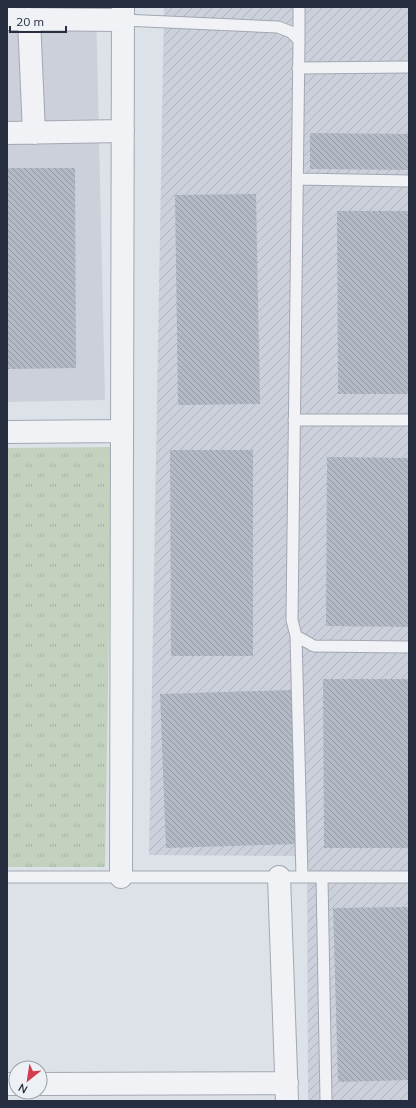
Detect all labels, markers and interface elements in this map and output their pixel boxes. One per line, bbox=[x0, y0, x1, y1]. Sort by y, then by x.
scale bar bbox=[10, 8, 66, 34]
text: 20 m bbox=[16, 14, 44, 29]
north arrow bbox=[8, 1060, 48, 1100]
text: N bbox=[16, 1081, 30, 1097]

